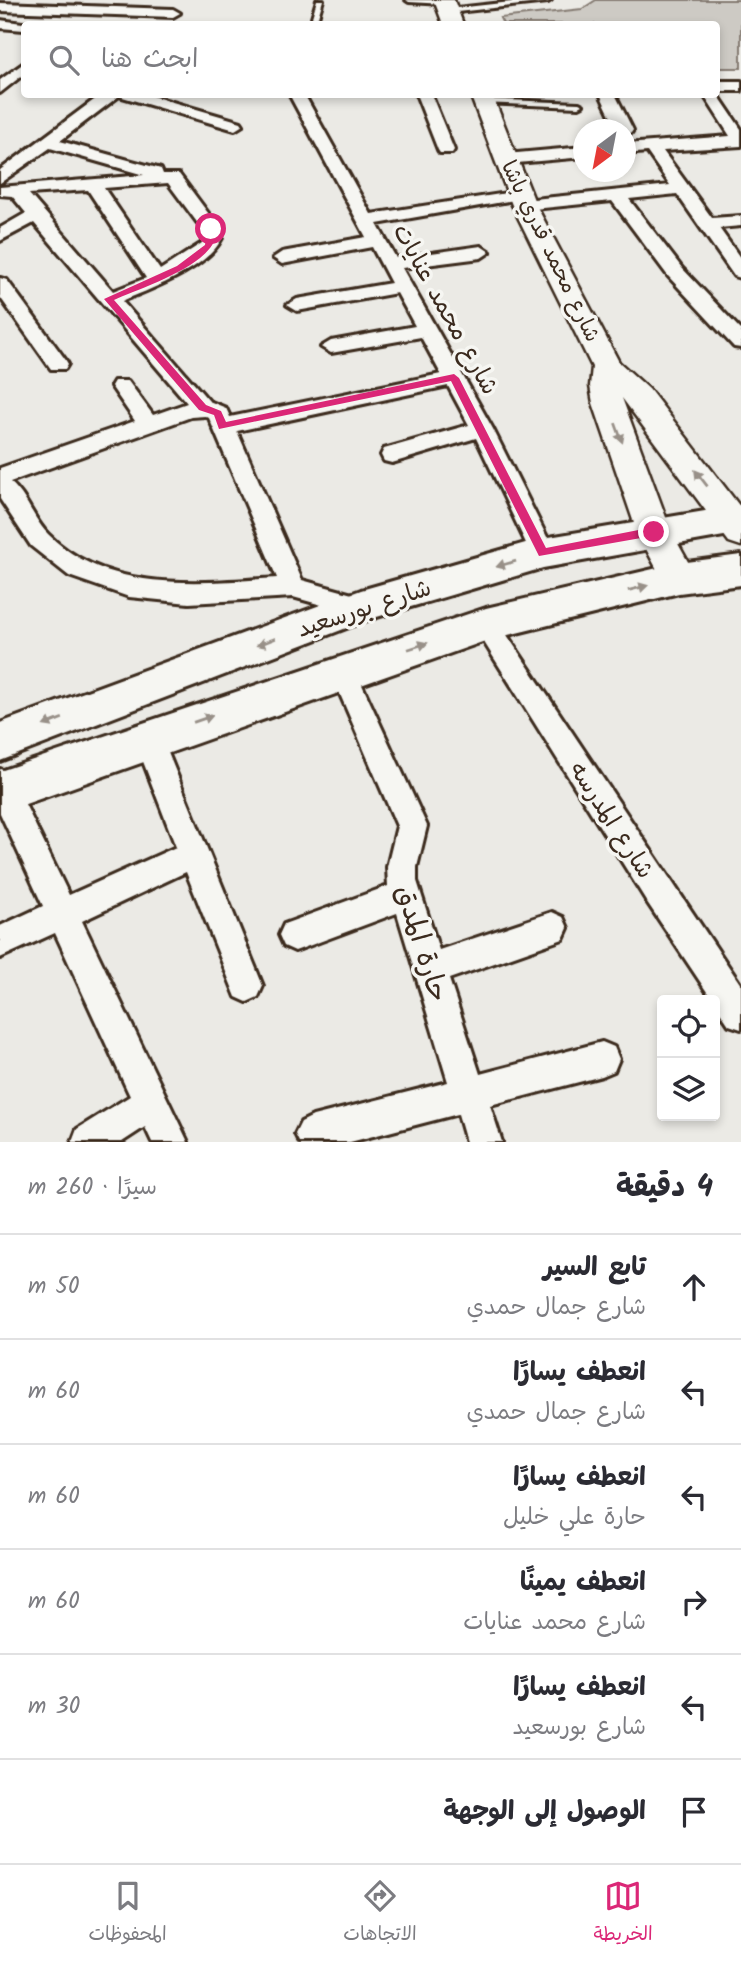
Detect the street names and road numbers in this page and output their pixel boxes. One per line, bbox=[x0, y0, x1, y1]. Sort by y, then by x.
street label: شارع محمد قدري باشا bbox=[491, 155, 608, 348]
street label: شارع محمد عنايات bbox=[381, 217, 508, 403]
street label: شارع بورسعيد bbox=[292, 569, 437, 649]
street label: شارع المدرسه bbox=[558, 754, 663, 887]
street label: حارة المدق bbox=[381, 879, 460, 1008]

